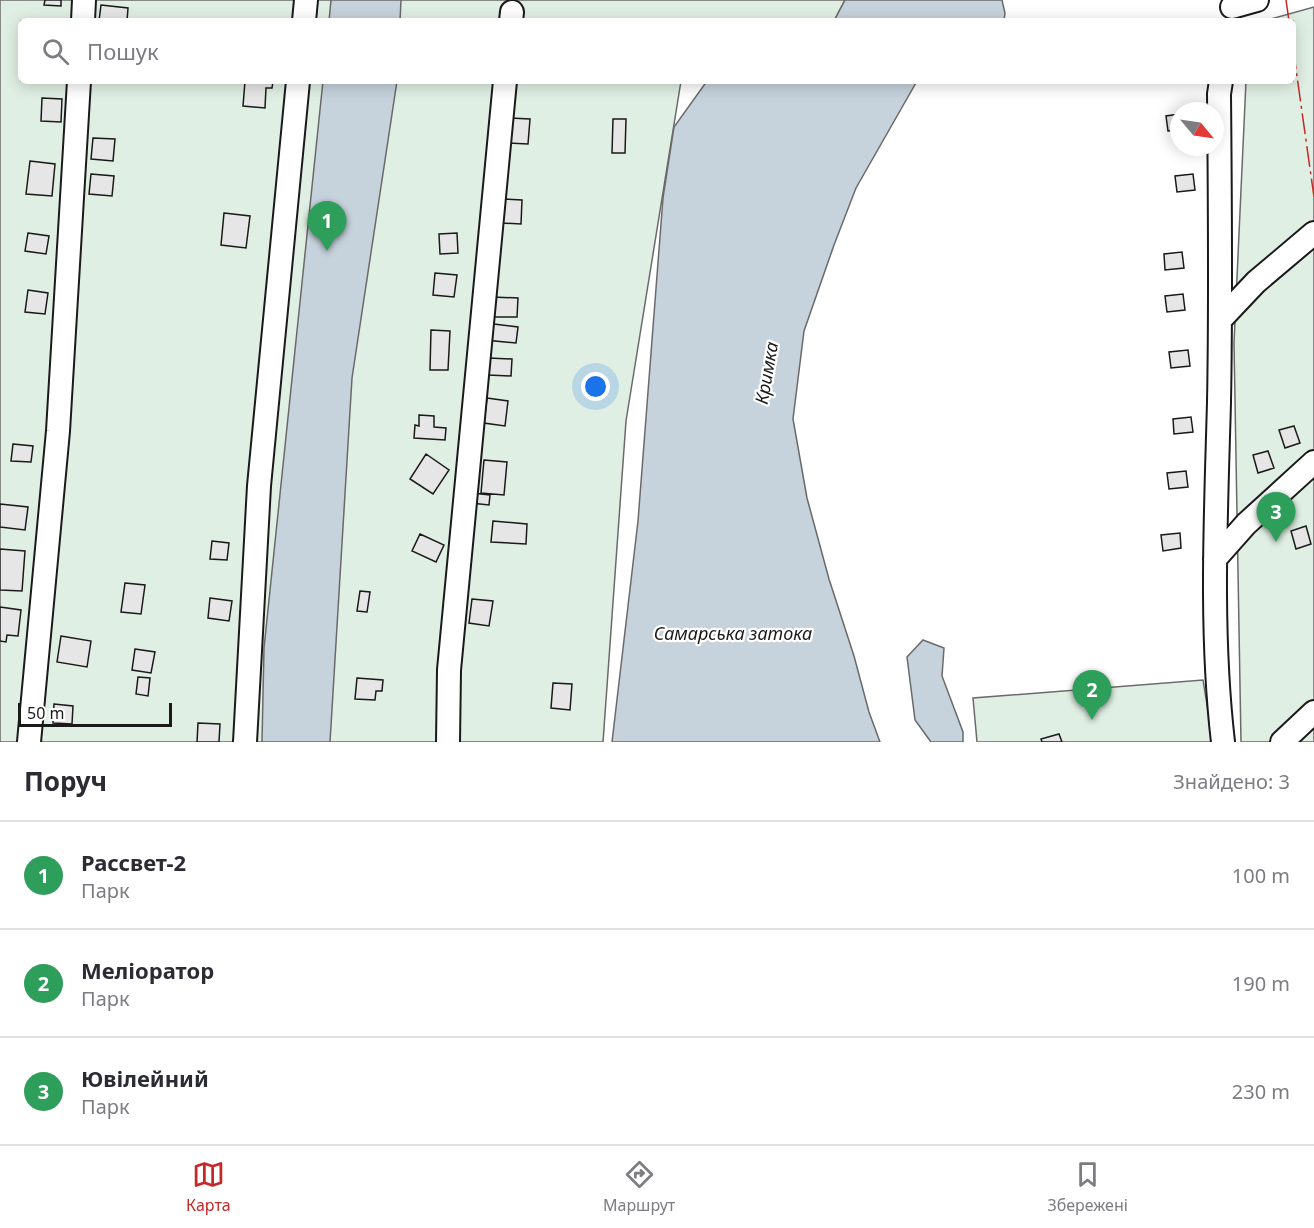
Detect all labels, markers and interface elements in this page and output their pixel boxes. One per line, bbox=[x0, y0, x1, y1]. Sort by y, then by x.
search box bbox=[18, 18, 1296, 84]
icon: search bbox=[39, 35, 72, 68]
text: Пошук bbox=[87, 36, 159, 66]
north arrow bbox=[1170, 102, 1224, 156]
pin: 1 bbox=[308, 202, 346, 251]
water label: Кримка bbox=[749, 340, 783, 406]
your location bbox=[581, 372, 610, 401]
pin: 3 bbox=[1256, 492, 1296, 542]
water label: Самарська затока bbox=[654, 621, 812, 645]
pin: 2 bbox=[1072, 670, 1112, 720]
scale bar bbox=[18, 700, 172, 728]
text: 50 m bbox=[27, 702, 64, 724]
text: Поруч bbox=[24, 763, 107, 799]
text: Знайдено: 3 bbox=[1173, 768, 1290, 795]
text: Рассвет-2 bbox=[81, 847, 186, 877]
text: 1 bbox=[38, 862, 49, 889]
text: 100 m bbox=[1232, 862, 1290, 889]
text: Парк bbox=[81, 877, 130, 904]
text: Меліоратор bbox=[81, 955, 214, 985]
text: 2 bbox=[38, 970, 49, 997]
text: 190 m bbox=[1232, 970, 1290, 997]
text: Парк bbox=[81, 985, 130, 1012]
text: Ювілейний bbox=[81, 1063, 209, 1093]
text: 3 bbox=[38, 1078, 49, 1105]
text: 230 m bbox=[1232, 1078, 1290, 1105]
text: Парк bbox=[81, 1093, 130, 1120]
tab: Карта bbox=[186, 1158, 231, 1216]
tab: Маршрут bbox=[603, 1158, 675, 1216]
tab: Збережені bbox=[1047, 1158, 1128, 1216]

